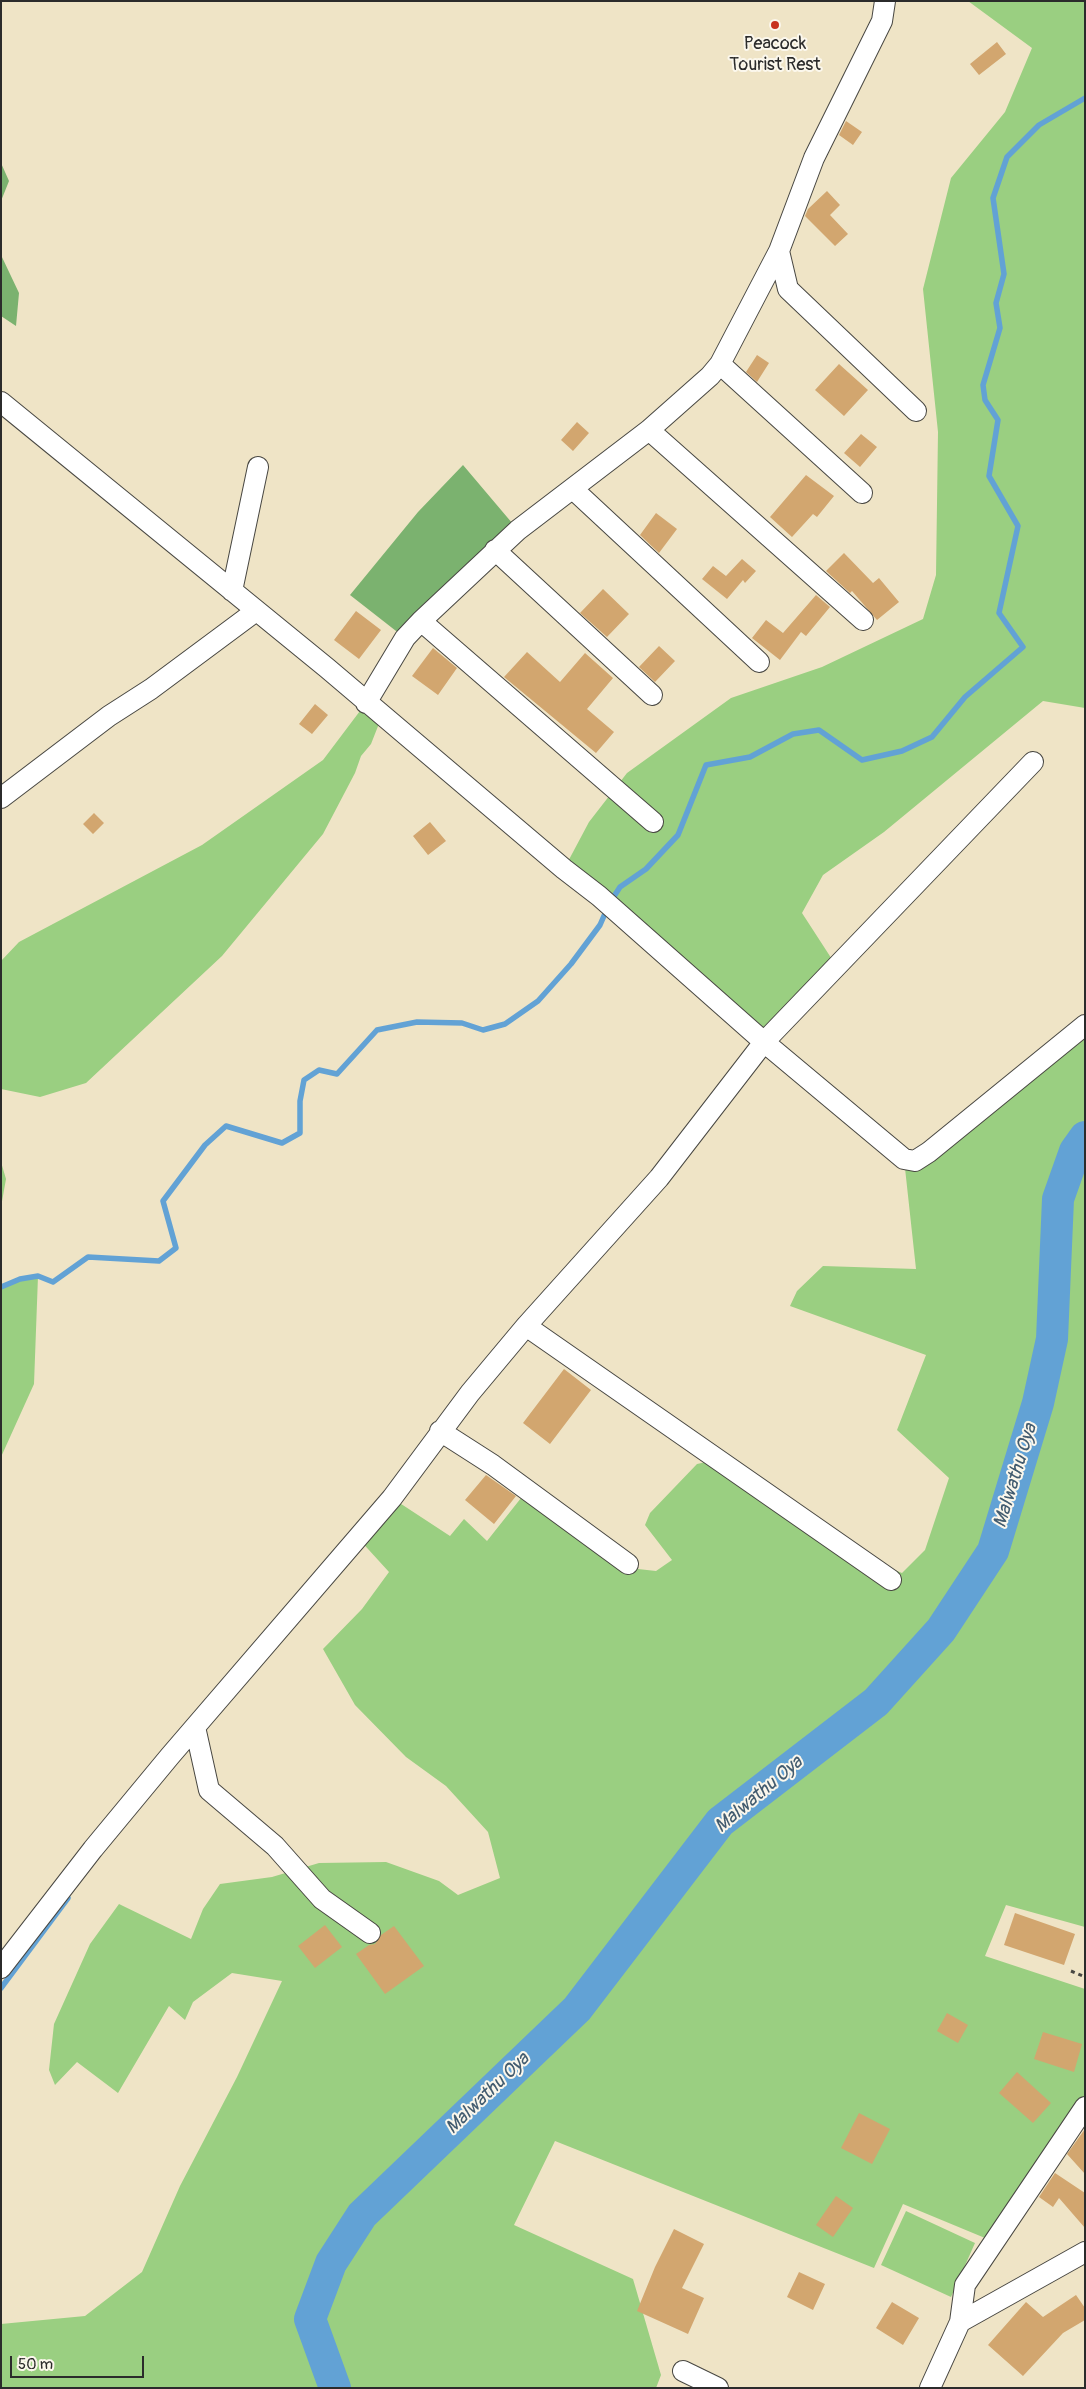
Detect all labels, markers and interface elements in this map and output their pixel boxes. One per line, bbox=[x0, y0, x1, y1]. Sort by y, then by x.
marker: Peacock Tourist Rest bbox=[769, 19, 781, 31]
place label: Peacock Tourist Rest bbox=[729, 33, 821, 76]
water label: Malwathu Oya bbox=[989, 1421, 1043, 1531]
water label: Malwathu Oya bbox=[711, 1752, 807, 1838]
water label: Malwathu Oya bbox=[441, 2049, 535, 2139]
scale bar bbox=[12, 2346, 146, 2378]
text: 50 m bbox=[18, 2355, 53, 2374]

